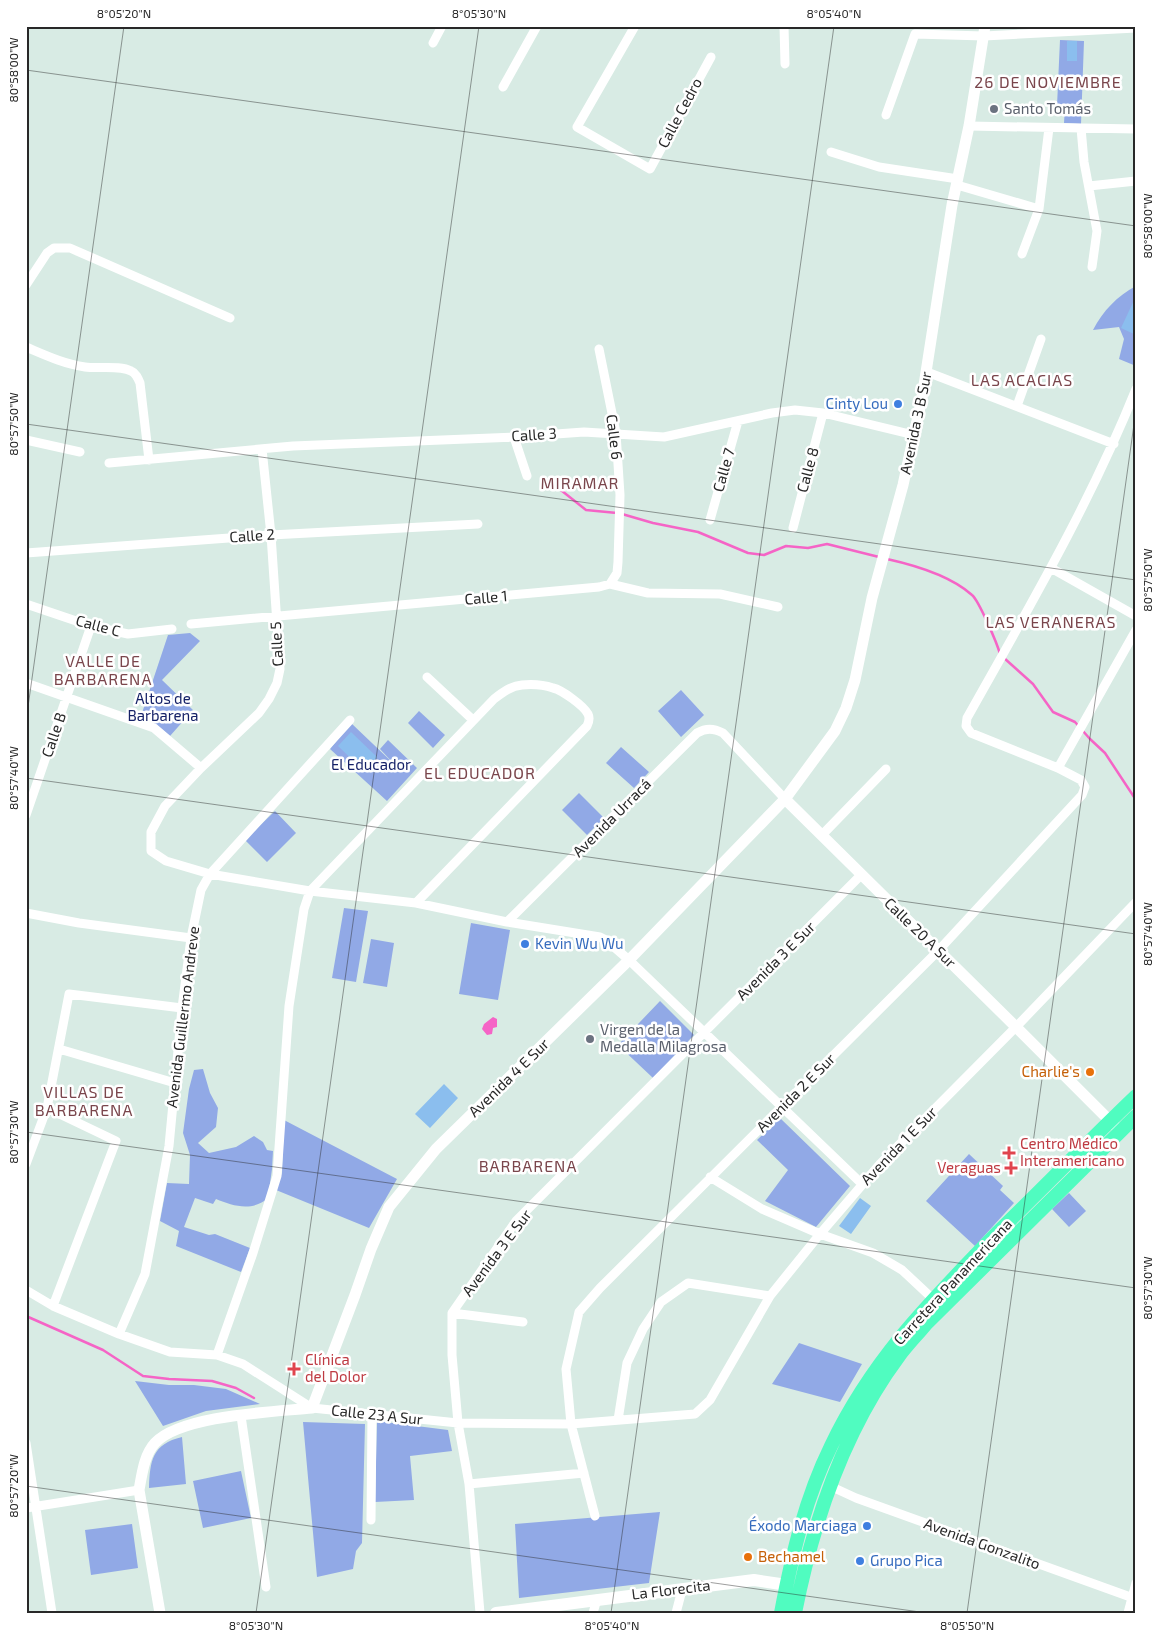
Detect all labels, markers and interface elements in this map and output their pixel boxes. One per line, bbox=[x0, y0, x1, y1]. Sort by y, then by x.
text: 8°05'20"N bbox=[97, 6, 151, 20]
text: 8°05'30"N bbox=[452, 6, 506, 20]
text: 8°05'40"N bbox=[807, 6, 861, 20]
text: 80°58'00"W bbox=[6, 37, 20, 103]
district label: 26 DE NOVIEMBRE bbox=[974, 72, 1122, 91]
street label: Calle Cedro bbox=[653, 74, 705, 151]
place label: Santo Tomás bbox=[1004, 99, 1091, 117]
marker: Santo Tomás bbox=[988, 103, 1000, 115]
text: 80°58'00"W bbox=[1140, 193, 1154, 259]
street label: Avenida 3 B Sur bbox=[895, 370, 935, 476]
district label: LAS ACACIAS bbox=[971, 370, 1073, 389]
text: 80°57'50"W bbox=[6, 392, 20, 456]
place label: Cinty Lou bbox=[826, 394, 888, 412]
marker: Cinty Lou bbox=[892, 398, 904, 410]
street label: Calle 6 bbox=[603, 413, 627, 461]
street label: Calle 3 bbox=[511, 423, 557, 445]
street label: Calle 7 bbox=[708, 445, 738, 494]
street label: Calle 8 bbox=[792, 445, 822, 494]
district label: MIRAMAR bbox=[541, 473, 619, 492]
street label: Calle 2 bbox=[229, 524, 275, 546]
text: 80°57'50"W bbox=[1140, 548, 1154, 612]
street label: Calle 1 bbox=[464, 586, 508, 608]
street label: Calle C bbox=[74, 610, 123, 640]
district label: LAS VERANERAS bbox=[986, 612, 1116, 631]
street label: Calle 5 bbox=[266, 621, 286, 667]
district label: VALLE DE BARBARENA bbox=[54, 651, 152, 688]
park label: Altos de Barbarena bbox=[127, 689, 199, 724]
street label: Calle B bbox=[37, 710, 69, 760]
text: 80°57'40"W bbox=[6, 746, 20, 810]
park label: El Educador bbox=[331, 755, 411, 773]
district label: EL EDUCADOR bbox=[424, 763, 536, 782]
street label: Avenida Urracá bbox=[568, 774, 654, 860]
street label: Calle 20 A Sur bbox=[881, 894, 960, 971]
text: 80°57'40"W bbox=[1140, 902, 1154, 966]
street label: Avenida 3 E Sur bbox=[732, 917, 818, 1003]
street label: Avenida Guillermo Andreve bbox=[162, 925, 202, 1109]
place label: Kevin Wu Wu bbox=[535, 934, 624, 952]
marker: Kevin Wu Wu bbox=[519, 938, 531, 950]
place label: Virgen de la Medalla Milagrosa bbox=[600, 1020, 727, 1055]
marker: Virgen de la Medalla Milagrosa bbox=[584, 1033, 596, 1045]
street label: Avenida 4 E Sur bbox=[464, 1034, 552, 1120]
street label: Avenida 2 E Sur bbox=[752, 1049, 838, 1135]
place label: Charlie's bbox=[1022, 1062, 1080, 1080]
marker: Charlie's bbox=[1084, 1066, 1096, 1078]
district label: VILLAS DE BARBARENA bbox=[35, 1082, 133, 1119]
text: 80°57'30"W bbox=[6, 1100, 20, 1164]
street label: Avenida 1 E Sur bbox=[857, 1103, 940, 1188]
place label: Centro Médico Interamericano bbox=[1020, 1134, 1124, 1169]
marker: Centro Médico Interamericano bbox=[1002, 1146, 1016, 1160]
district label: BARBARENA bbox=[479, 1156, 577, 1175]
place label: Veraguas bbox=[937, 1158, 1001, 1176]
marker: Veraguas bbox=[1005, 1162, 1017, 1174]
street label: Avenida 3 E Sur bbox=[458, 1205, 535, 1299]
street label: Carretera Panamericana bbox=[889, 1215, 1015, 1348]
text: 80°57'30"W bbox=[1140, 1256, 1154, 1320]
place label: Clínica del Dolor bbox=[305, 1350, 367, 1385]
marker: Clínica del Dolor bbox=[287, 1362, 301, 1376]
street label: Calle 23 A Sur bbox=[330, 1400, 424, 1428]
text: 80°57'20"W bbox=[6, 1454, 20, 1518]
street label: Avenida Gonzalito bbox=[922, 1514, 1043, 1572]
place label: Éxodo Marciaga bbox=[749, 1516, 857, 1534]
marker: Éxodo Marciaga bbox=[861, 1520, 873, 1532]
place label: Bechamel bbox=[758, 1547, 826, 1565]
marker: Bechamel bbox=[742, 1551, 754, 1563]
place label: Grupo Pica bbox=[870, 1551, 943, 1569]
marker: Grupo Pica bbox=[854, 1555, 866, 1567]
street label: La Florecita bbox=[630, 1575, 711, 1603]
text: 8°05'30"N bbox=[229, 1618, 283, 1632]
text: 8°05'40"N bbox=[585, 1618, 639, 1632]
text: 8°05'50"N bbox=[940, 1618, 994, 1632]

